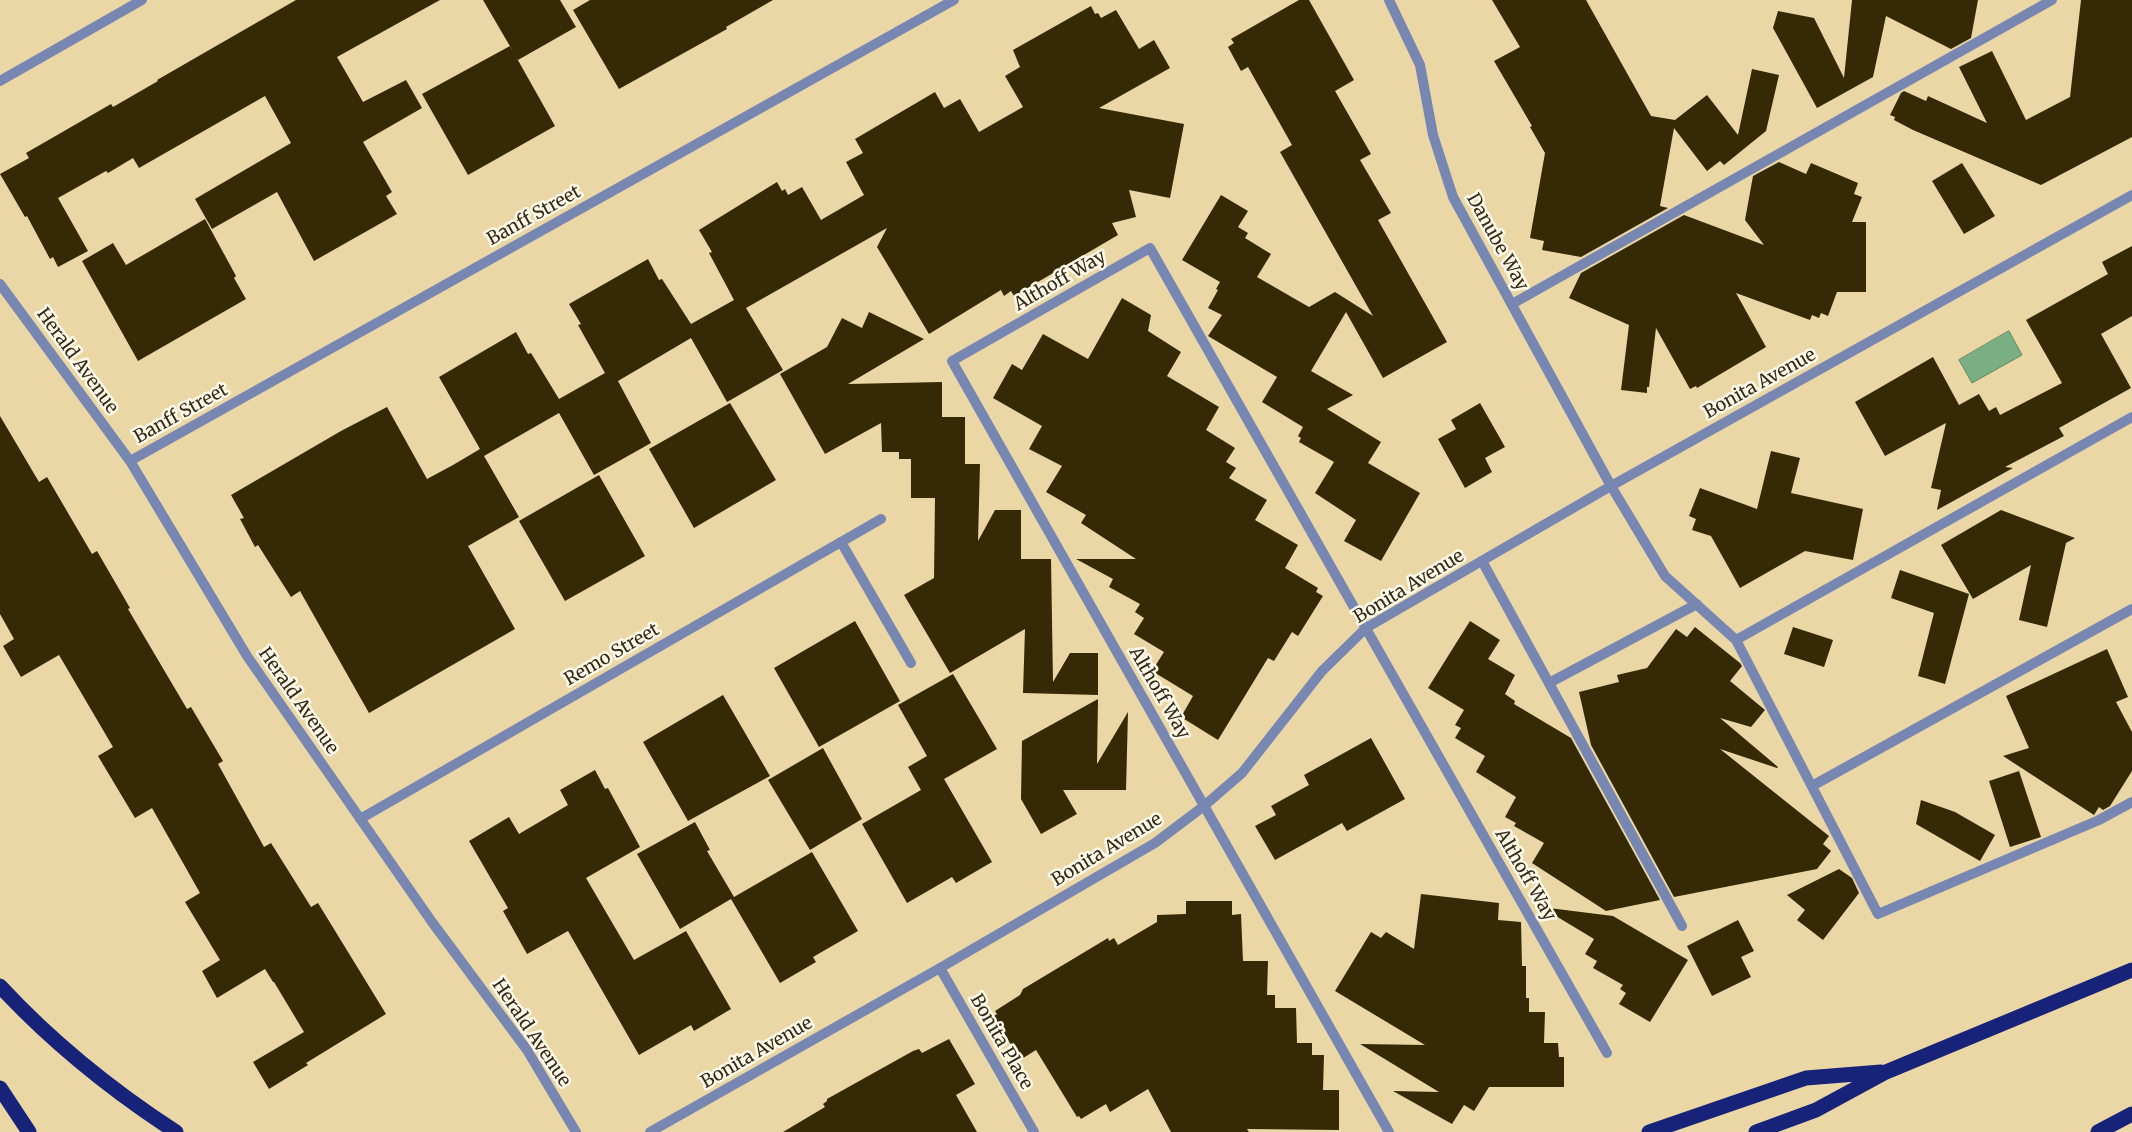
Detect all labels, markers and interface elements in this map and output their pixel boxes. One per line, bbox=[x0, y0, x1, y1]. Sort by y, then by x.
street label: Banff Street bbox=[483, 181, 585, 251]
street label: Danube Way bbox=[1461, 190, 1533, 294]
street label: Althoff Way bbox=[1010, 246, 1110, 316]
street label: Herald Avenue bbox=[32, 304, 122, 418]
street label: Bonita Avenue bbox=[1700, 344, 1820, 424]
street label: Banff Street bbox=[130, 379, 232, 449]
street label: Bonita Avenue bbox=[1350, 546, 1468, 628]
street label: Remo Street bbox=[561, 619, 663, 691]
street label: Althoff Way bbox=[1124, 643, 1194, 743]
street label: Herald Avenue bbox=[253, 644, 343, 758]
street label: Bonita Avenue bbox=[1048, 809, 1166, 891]
street label: Althoff Way bbox=[1490, 825, 1560, 925]
street label: Herald Avenue bbox=[487, 975, 575, 1091]
street label: Bonita Place bbox=[965, 990, 1037, 1094]
street label: Bonita Avenue bbox=[698, 1012, 816, 1094]

